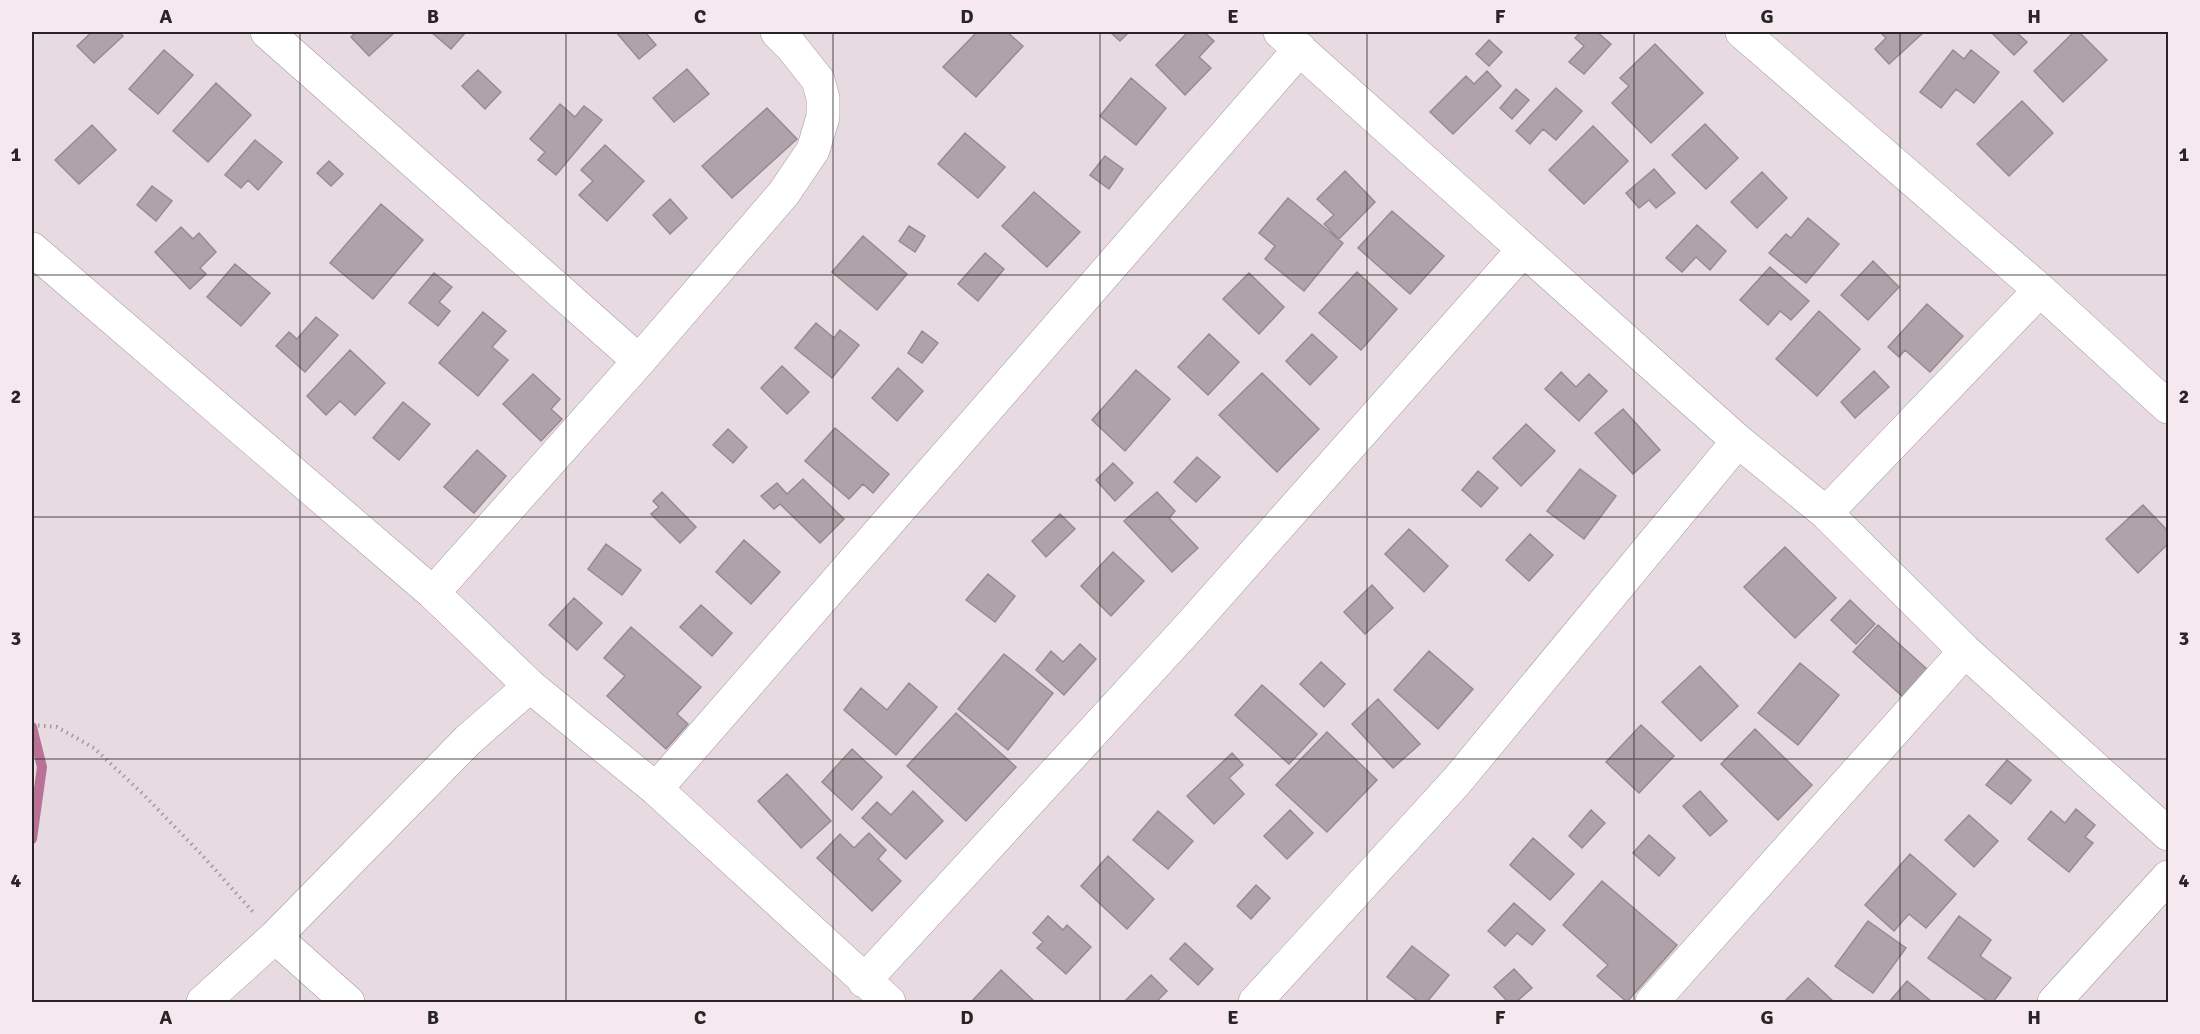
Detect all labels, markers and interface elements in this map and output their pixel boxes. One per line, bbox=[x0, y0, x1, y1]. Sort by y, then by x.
text: A bbox=[160, 4, 173, 29]
text: B bbox=[427, 4, 439, 29]
text: C bbox=[694, 4, 706, 29]
text: D bbox=[960, 4, 974, 29]
text: E bbox=[1227, 4, 1239, 29]
text: F bbox=[1495, 4, 1506, 29]
text: G bbox=[1760, 4, 1774, 29]
text: H bbox=[2027, 4, 2041, 29]
text: 1 bbox=[11, 142, 22, 167]
text: 1 bbox=[2179, 142, 2190, 167]
text: 2 bbox=[11, 384, 21, 409]
text: 2 bbox=[2179, 384, 2189, 409]
text: 3 bbox=[11, 626, 21, 651]
text: 3 bbox=[2179, 626, 2189, 651]
text: 4 bbox=[11, 868, 22, 893]
text: 4 bbox=[2179, 868, 2190, 893]
text: A bbox=[160, 1005, 173, 1030]
text: B bbox=[427, 1005, 439, 1030]
text: C bbox=[694, 1005, 706, 1030]
text: D bbox=[960, 1005, 974, 1030]
text: E bbox=[1227, 1005, 1239, 1030]
text: F bbox=[1495, 1005, 1506, 1030]
text: G bbox=[1760, 1005, 1774, 1030]
text: H bbox=[2027, 1005, 2041, 1030]

